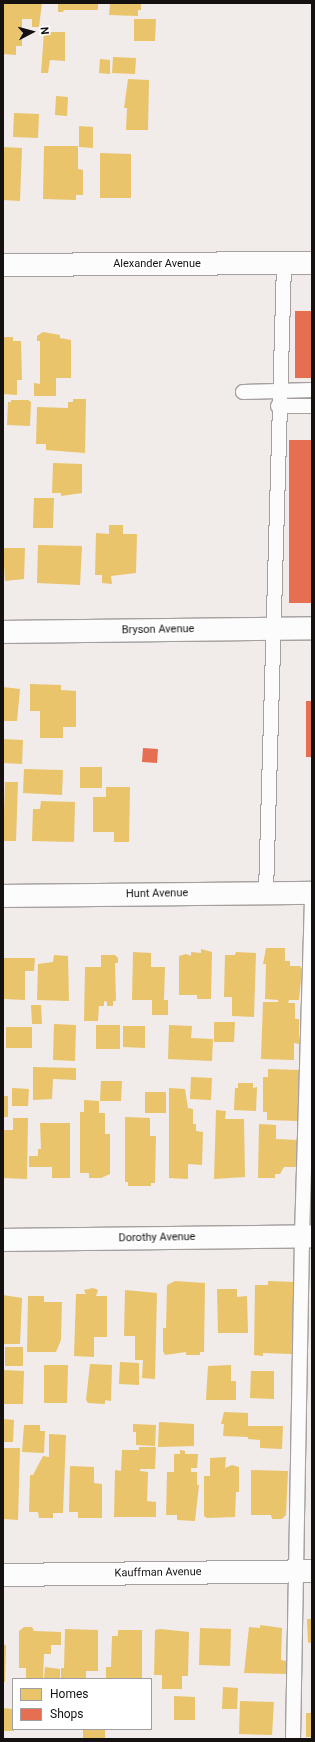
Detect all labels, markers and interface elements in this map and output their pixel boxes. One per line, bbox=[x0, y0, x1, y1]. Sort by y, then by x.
north arrow bbox=[12, 12, 52, 52]
text: N bbox=[38, 26, 51, 35]
street label: Alexander Avenue bbox=[113, 257, 201, 271]
street label: Bryson Avenue bbox=[122, 623, 194, 637]
street label: Hunt Avenue bbox=[126, 887, 188, 901]
street label: Dorothy Avenue bbox=[118, 1231, 196, 1245]
street label: Kauffman Avenue bbox=[114, 1566, 202, 1580]
legend bbox=[12, 1678, 152, 1730]
text: Homes bbox=[50, 1687, 88, 1701]
text: Shops bbox=[50, 1707, 84, 1721]

